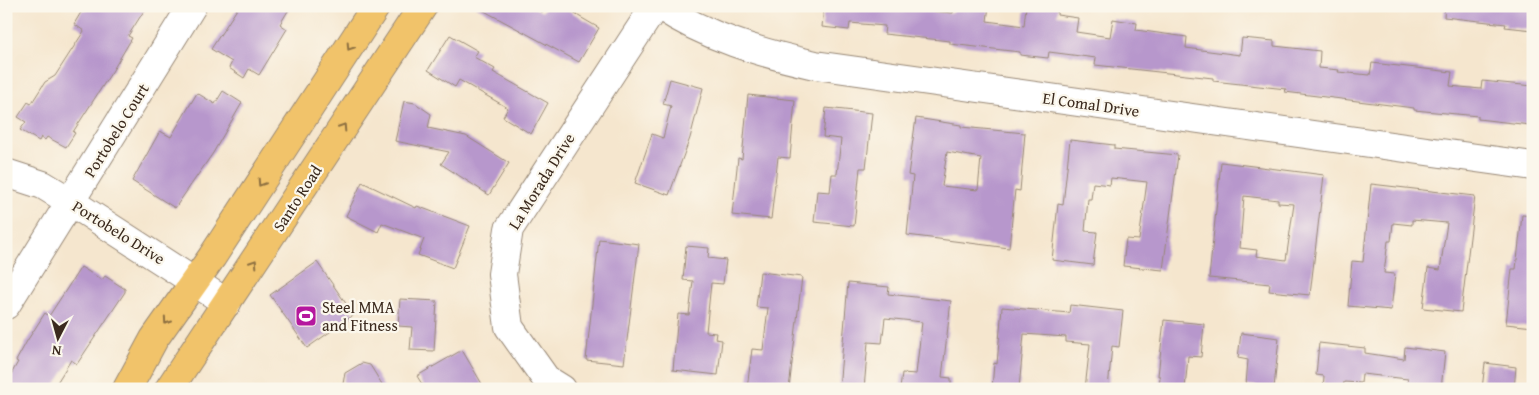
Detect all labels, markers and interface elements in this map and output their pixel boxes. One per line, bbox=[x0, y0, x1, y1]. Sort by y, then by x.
one-way arrow bbox=[346, 42, 356, 51]
street label: Portobelo Court bbox=[77, 78, 155, 182]
street label: El Comal Drive bbox=[1041, 85, 1141, 123]
one-way arrow bbox=[337, 123, 347, 132]
street label: La Morada Drive bbox=[502, 128, 580, 234]
street label: Santo Road bbox=[266, 160, 328, 236]
one-way arrow bbox=[257, 178, 267, 187]
street label: Portobelo Drive bbox=[68, 194, 170, 270]
one-way arrow bbox=[248, 259, 258, 268]
place label: Steel MMA and Fitness bbox=[322, 295, 398, 337]
sports icon: Steel MMA and Fitness bbox=[294, 304, 318, 328]
north arrow bbox=[32, 312, 82, 362]
one-way arrow bbox=[164, 315, 173, 325]
text: N bbox=[50, 340, 62, 361]

